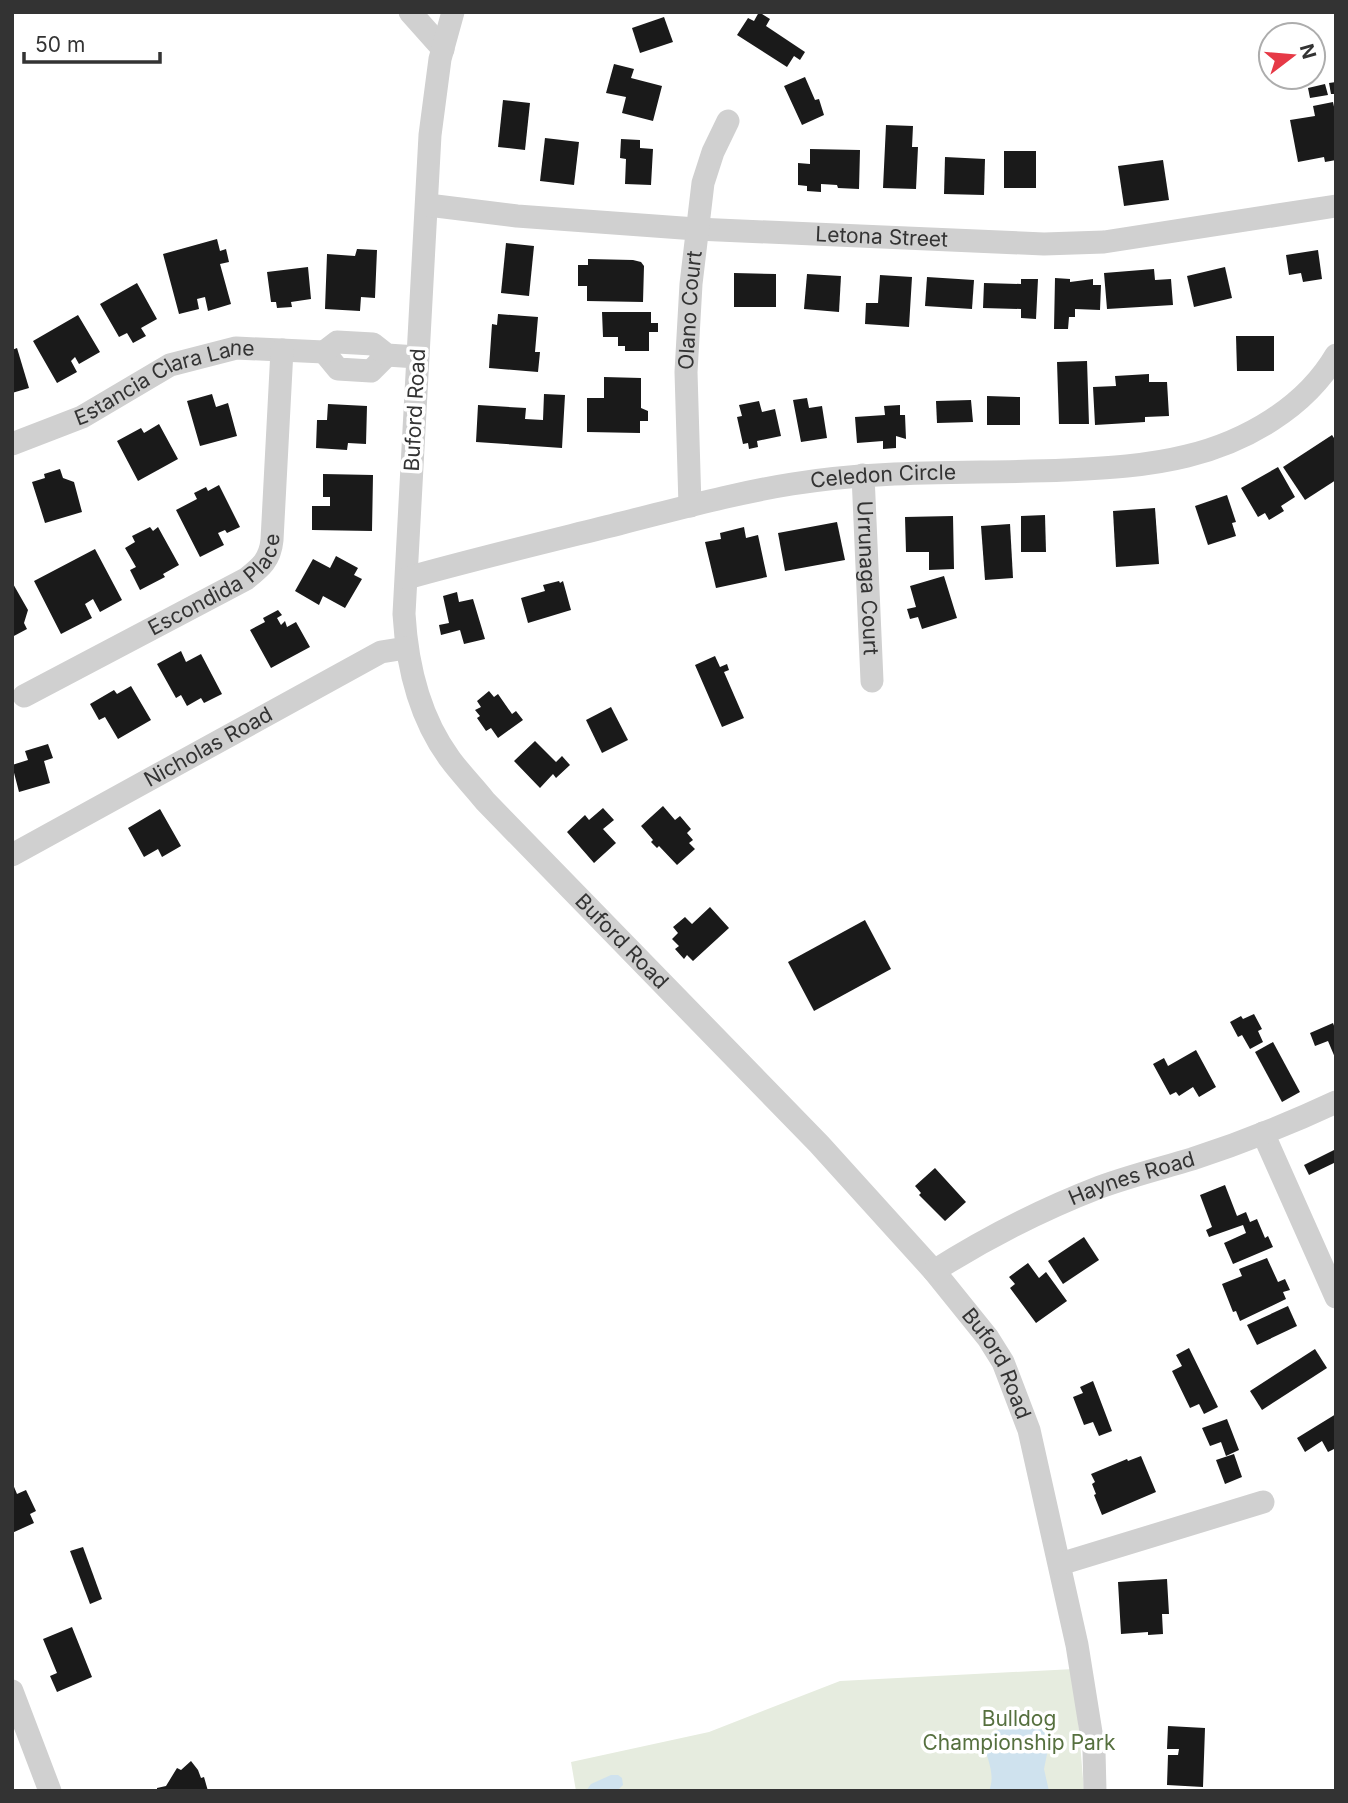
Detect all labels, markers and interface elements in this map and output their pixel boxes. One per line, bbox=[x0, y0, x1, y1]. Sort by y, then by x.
scale bar bbox=[24, 21, 161, 65]
north arrow bbox=[1257, 21, 1327, 91]
text: 50 m bbox=[35, 32, 85, 57]
text: N bbox=[1295, 41, 1321, 62]
street label: Letona Street bbox=[815, 221, 949, 252]
street label: Olano Court bbox=[673, 249, 707, 370]
street label: Estancia Clara Lane bbox=[71, 335, 255, 431]
street label: Buford Road bbox=[399, 348, 430, 472]
street label: Celedon Circle bbox=[809, 459, 956, 493]
street label: Urrunaga Court bbox=[852, 500, 884, 656]
street label: Escondida Place bbox=[144, 533, 284, 640]
street label: Nicholas Road bbox=[140, 701, 276, 792]
street label: Buford Road bbox=[570, 888, 674, 994]
street label: Haynes Road bbox=[1065, 1146, 1198, 1210]
street label: Buford Road bbox=[957, 1303, 1037, 1422]
park label: Bulldog Championship Park bbox=[922, 1706, 1116, 1755]

